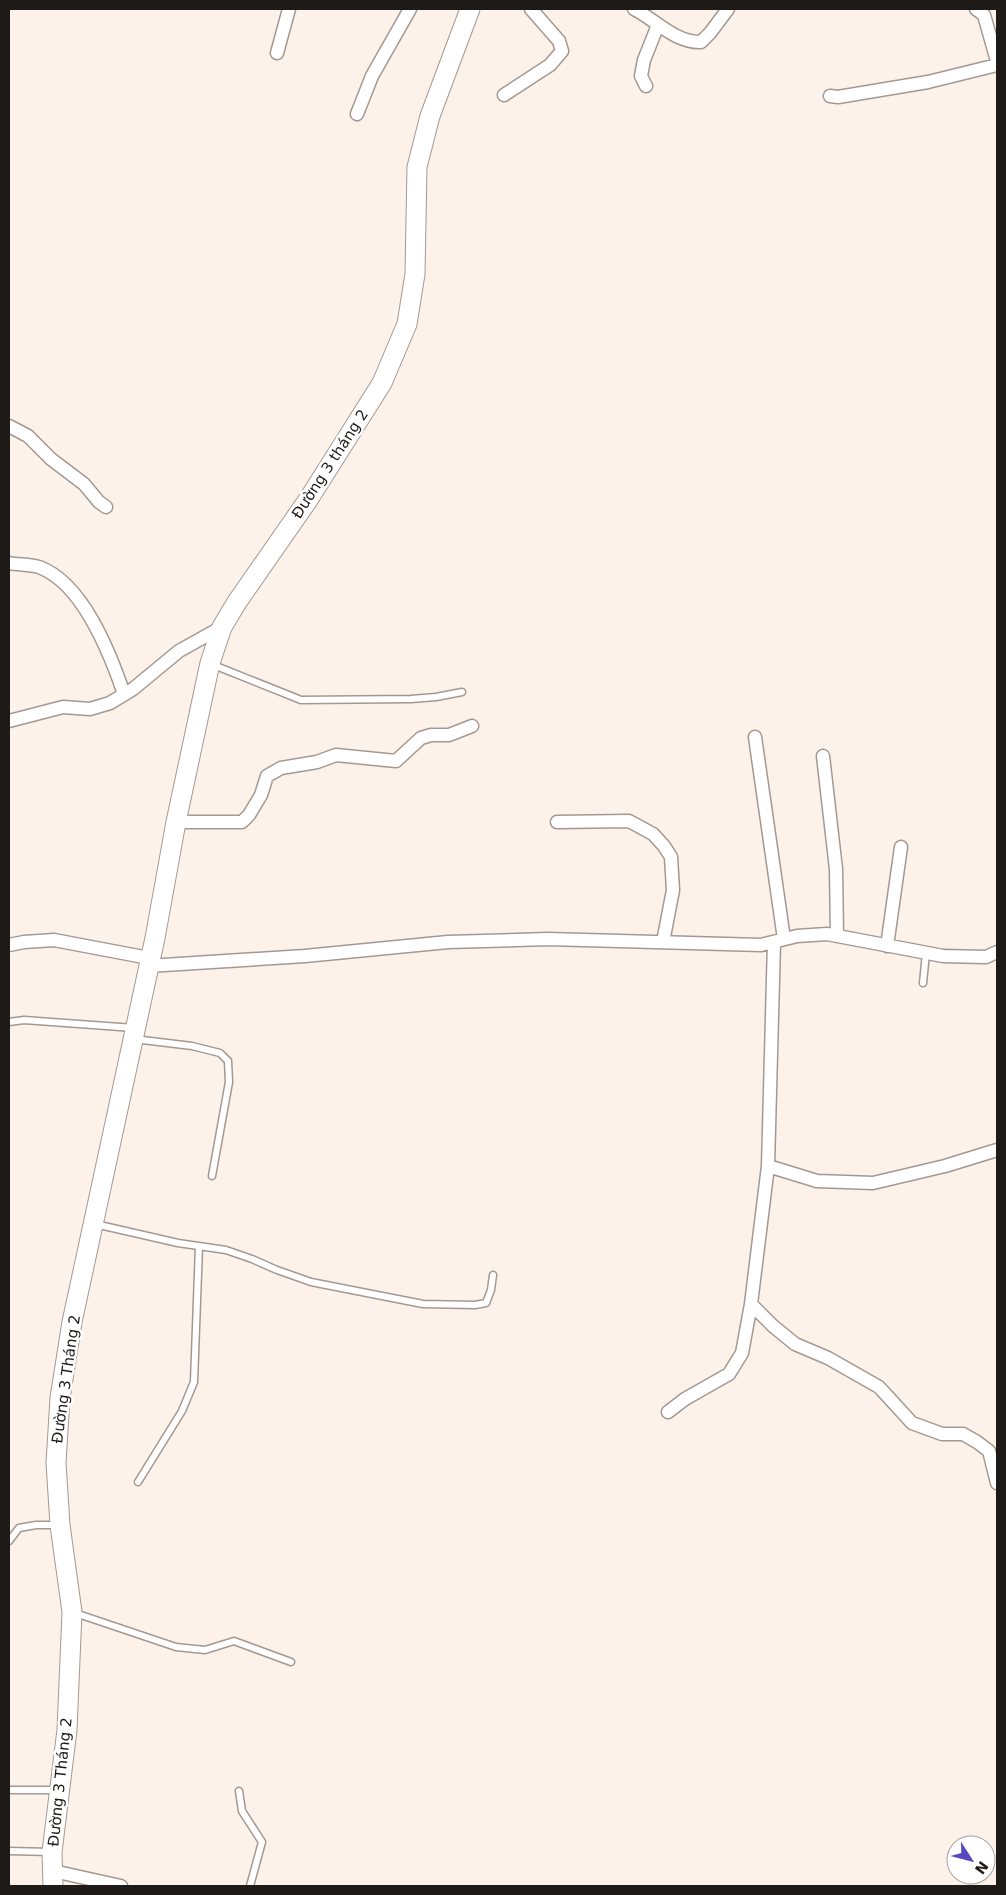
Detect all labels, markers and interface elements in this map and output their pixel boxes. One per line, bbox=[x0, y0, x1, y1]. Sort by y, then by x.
street label: Đường 3 tháng 2 bbox=[288, 406, 372, 522]
street label: Đường 3 Tháng 2 bbox=[48, 1314, 84, 1444]
street label: Đường 3 Tháng 2 bbox=[44, 1717, 76, 1847]
north arrow bbox=[946, 1835, 996, 1885]
text: N bbox=[972, 1858, 991, 1877]

